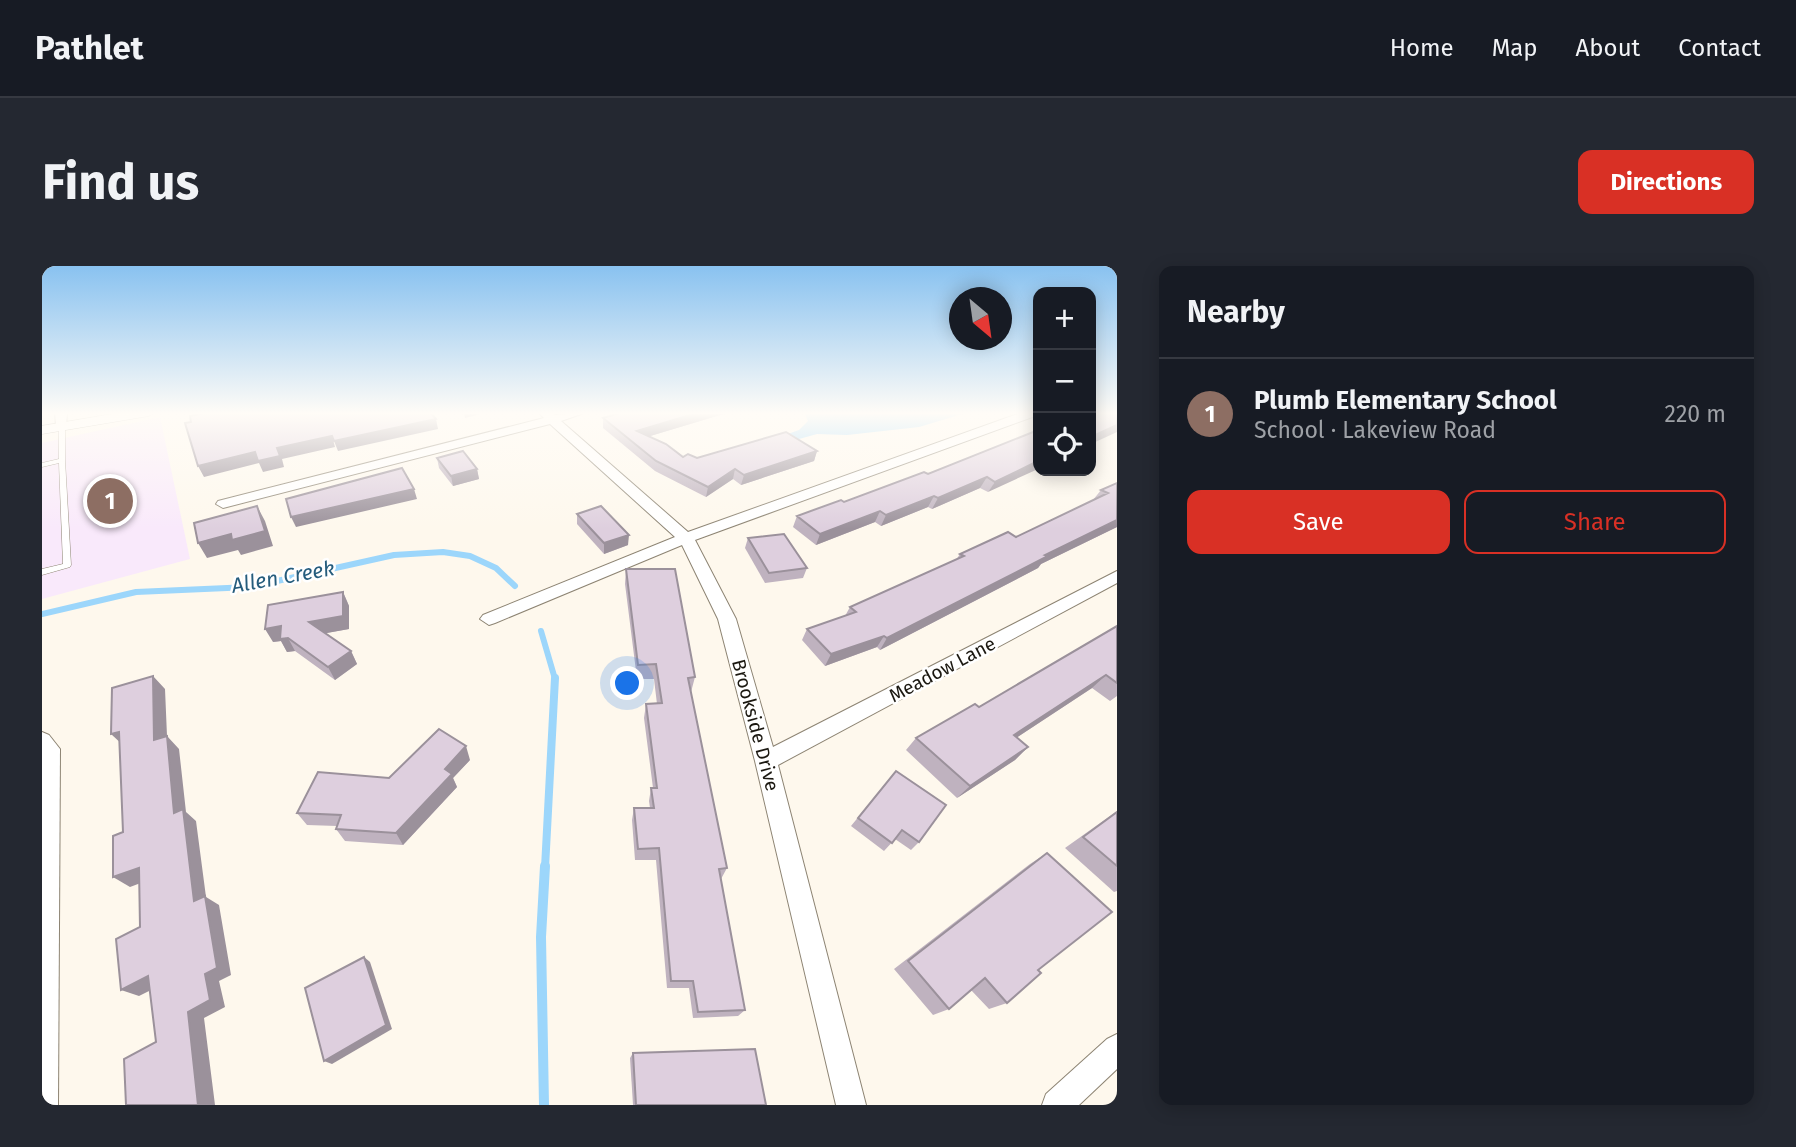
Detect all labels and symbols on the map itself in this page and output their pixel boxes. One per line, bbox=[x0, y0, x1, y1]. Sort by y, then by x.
north arrow bbox=[949, 287, 1012, 350]
pin: 1 bbox=[87, 475, 133, 527]
water label: Allen Creek bbox=[228, 555, 337, 599]
street label: Meadow Lane bbox=[885, 632, 1000, 707]
street label: Brookside Drive bbox=[727, 657, 784, 794]
your location bbox=[610, 666, 644, 700]

